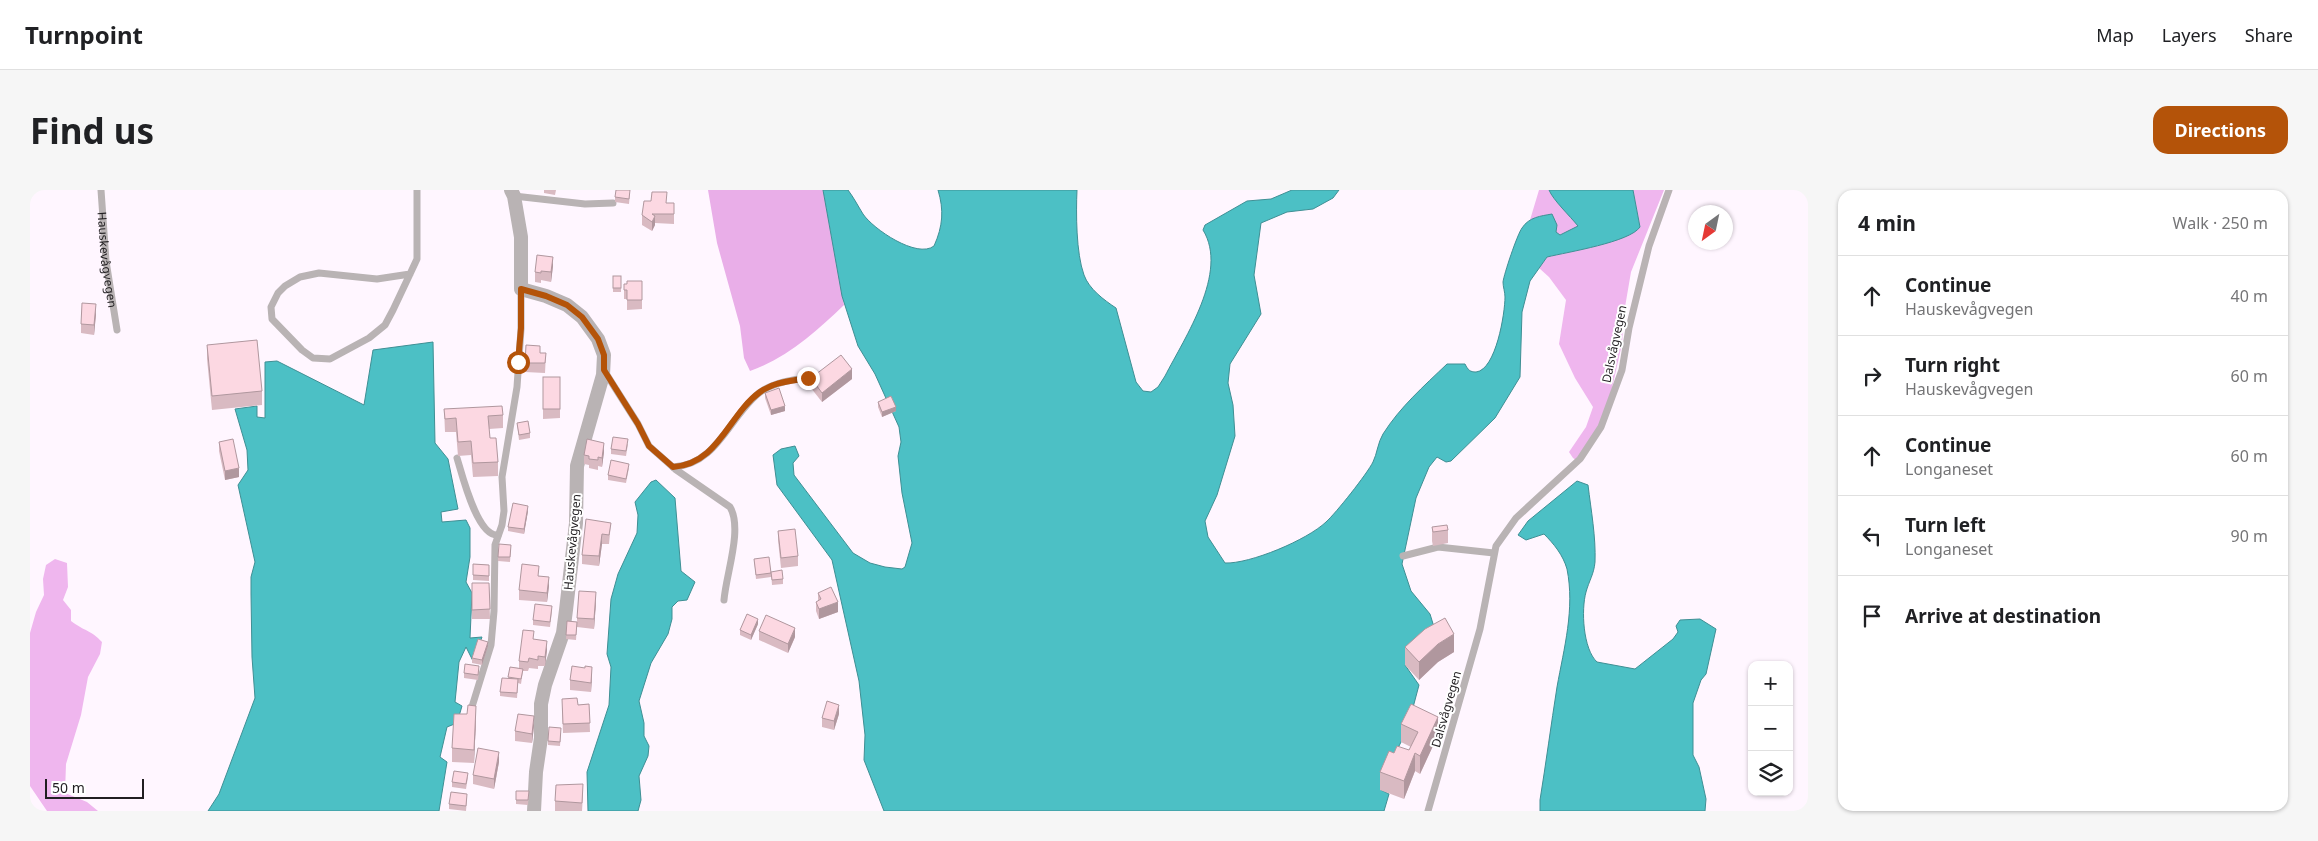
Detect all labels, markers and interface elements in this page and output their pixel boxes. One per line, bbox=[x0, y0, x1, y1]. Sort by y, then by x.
text: Turnpoint bbox=[25, 18, 143, 51]
text: Map bbox=[2096, 23, 2134, 47]
text: Layers bbox=[2162, 23, 2217, 47]
text: Share bbox=[2245, 23, 2293, 47]
button: Directions bbox=[2153, 106, 2288, 154]
text: Find us bbox=[30, 107, 154, 154]
north arrow bbox=[1688, 205, 1733, 250]
text: 4 min bbox=[1858, 209, 1916, 237]
street label: Hauskevågvegen bbox=[94, 211, 122, 309]
text: Walk · 250 m bbox=[2173, 212, 2268, 234]
text: Continue bbox=[1905, 272, 1991, 298]
icon: ahead bbox=[1858, 282, 1886, 310]
text: 40 m bbox=[2231, 285, 2268, 307]
text: Hauskevågvegen bbox=[1905, 298, 2033, 320]
street label: Dalsvågvegen bbox=[1597, 304, 1631, 384]
route start bbox=[507, 351, 530, 374]
text: Turn right bbox=[1905, 352, 2000, 378]
icon: right bbox=[1858, 362, 1886, 390]
text: 60 m bbox=[2231, 365, 2268, 387]
route end bbox=[797, 367, 820, 390]
text: Hauskevågvegen bbox=[1905, 378, 2033, 400]
text: Continue bbox=[1905, 432, 1991, 458]
icon: ahead bbox=[1858, 442, 1886, 470]
text: 60 m bbox=[2231, 445, 2268, 467]
text: Longaneset bbox=[1905, 458, 1993, 480]
street label: Hauskevågvegen bbox=[559, 493, 585, 591]
text: Turn left bbox=[1905, 512, 1986, 538]
icon: left bbox=[1858, 522, 1886, 550]
text: 90 m bbox=[2231, 525, 2268, 547]
text: Longaneset bbox=[1905, 538, 1993, 560]
icon: arrive bbox=[1858, 602, 1886, 630]
text: Arrive at destination bbox=[1905, 603, 2101, 629]
map controls bbox=[1748, 661, 1793, 796]
button: + bbox=[1748, 661, 1793, 706]
street label: Dalsvågvegen bbox=[1427, 669, 1465, 749]
button: − bbox=[1748, 706, 1793, 751]
button: layers bbox=[1748, 751, 1793, 796]
scale bar bbox=[45, 776, 144, 799]
text: 50 m bbox=[52, 778, 85, 797]

